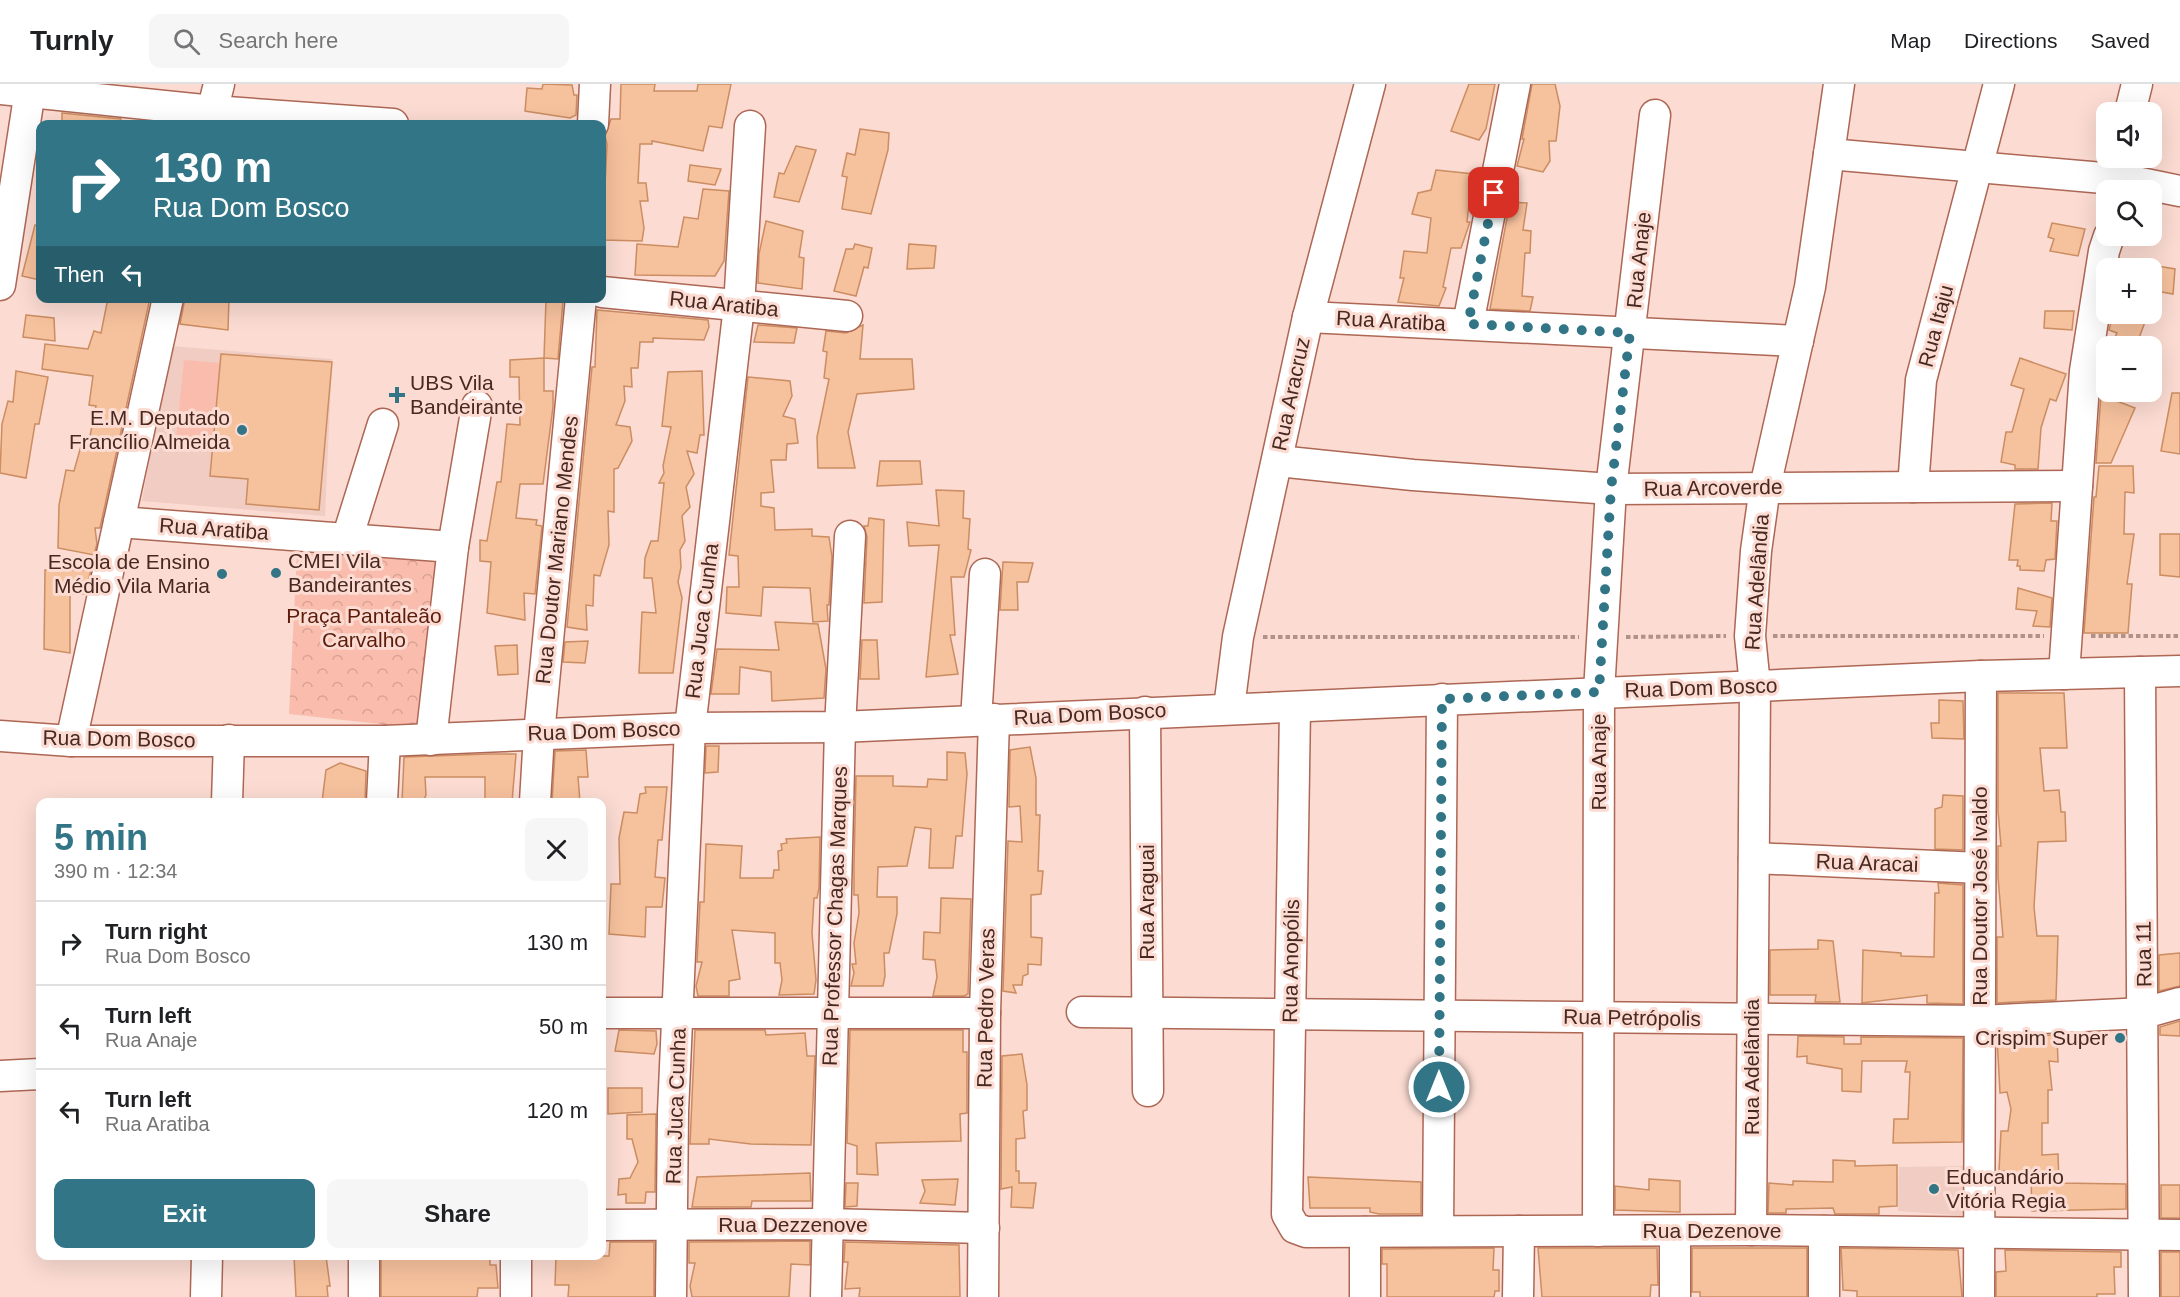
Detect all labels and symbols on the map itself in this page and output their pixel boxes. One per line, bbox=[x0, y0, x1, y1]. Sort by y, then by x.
pin bbox=[1468, 167, 1519, 218]
street label: Rua Anaje bbox=[1622, 211, 1655, 309]
street label: Rua Itaju bbox=[1914, 282, 1958, 369]
street label: Rua Aratiba bbox=[668, 286, 780, 321]
street label: Rua Aratiba bbox=[1336, 306, 1447, 335]
street label: Rua Aracruz bbox=[1267, 335, 1314, 453]
place label: UBS Vila Bandeirante bbox=[410, 371, 523, 418]
marker: UBS Vila Bandeirante bbox=[388, 386, 406, 404]
place label: E.M. Deputado Francílio Almeida bbox=[69, 406, 230, 453]
street label: Rua Doutor Mariano Mendes bbox=[531, 415, 582, 685]
marker: E.M. Deputado Francílio Almeida bbox=[235, 423, 249, 437]
street label: Rua Arcoverde bbox=[1643, 475, 1783, 500]
street label: Rua Aratiba bbox=[158, 513, 270, 544]
street label: Rua Adelândia bbox=[1740, 513, 1773, 651]
street label: Rua Juca Cunha bbox=[681, 542, 722, 700]
place label: CMEI Vila Bandeirantes bbox=[288, 549, 412, 596]
place label: Escola de Ensino Médio Vila Maria bbox=[48, 550, 210, 597]
marker: CMEI Vila Bandeirantes bbox=[269, 566, 283, 580]
marker: Escola de Ensino Médio Vila Maria bbox=[215, 567, 229, 581]
park label: Praça Pantaleão Carvalho bbox=[286, 604, 442, 651]
street label: Rua Dom Bosco bbox=[1624, 673, 1778, 702]
street label: Rua Dom Bosco bbox=[1013, 698, 1167, 729]
street label: Rua Anaje bbox=[1587, 714, 1610, 810]
street label: Rua Dom Bosco bbox=[527, 716, 681, 745]
street label: Rua Dom Bosco bbox=[42, 726, 196, 751]
street label: Rua Professor Chagas Marques bbox=[818, 766, 851, 1066]
street label: Rua Doutor José Ivaldo bbox=[1968, 786, 1991, 1006]
street label: Rua Araguai bbox=[1135, 844, 1158, 960]
street label: Rua Aracai bbox=[1815, 849, 1919, 876]
street label: Rua Anopólis bbox=[1278, 899, 1303, 1023]
street label: Rua 11 bbox=[2131, 921, 2156, 987]
street label: Rua Pedro Veras bbox=[973, 928, 998, 1088]
street label: Rua Adelândia bbox=[1740, 998, 1763, 1135]
street label: Rua Petrópolis bbox=[1563, 1005, 1701, 1030]
place label: Crispim Super bbox=[1975, 1026, 2108, 1049]
street label: Rua Juca Cunha bbox=[661, 1027, 690, 1185]
marker: Crispim Super bbox=[2113, 1031, 2127, 1045]
position arrow bbox=[1407, 1055, 1471, 1119]
place label: Educandário Vitória Regia bbox=[1946, 1165, 2066, 1212]
marker: Educandário Vitória Regia bbox=[1927, 1182, 1941, 1196]
street label: Rua Dezzenove bbox=[718, 1213, 868, 1236]
street label: Rua Dezenove bbox=[1643, 1219, 1781, 1242]

